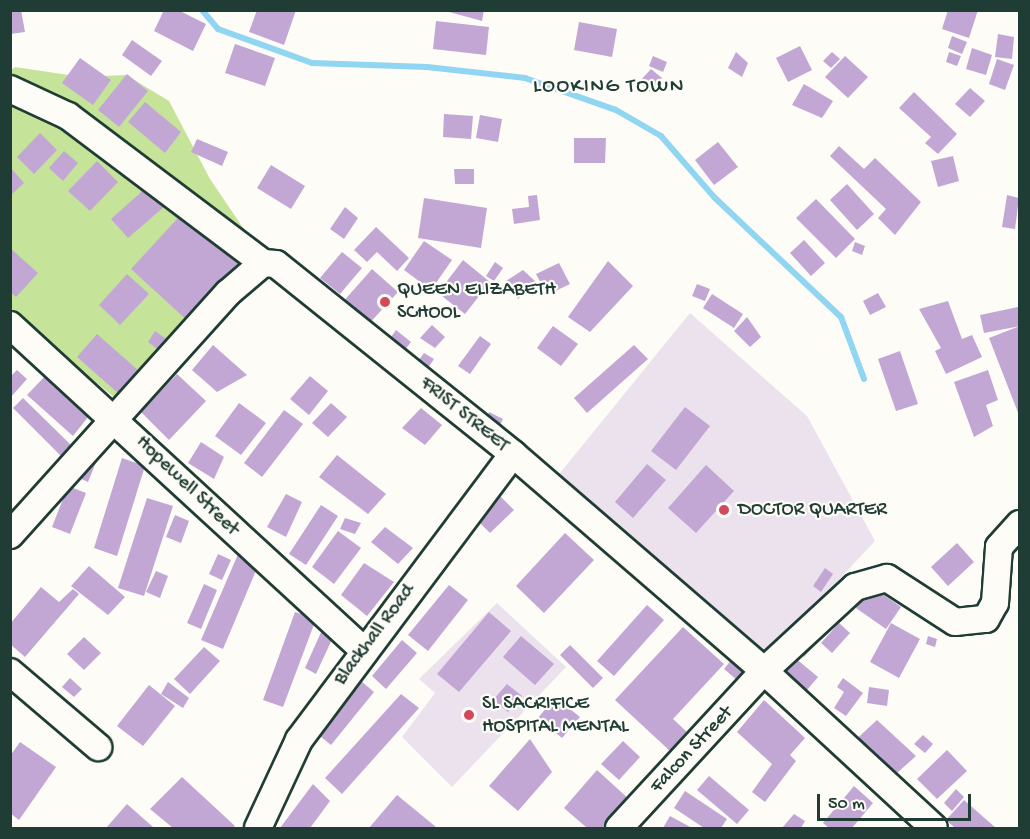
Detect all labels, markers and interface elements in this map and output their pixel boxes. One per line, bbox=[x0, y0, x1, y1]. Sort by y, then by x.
district label: LOOKING TOWN bbox=[533, 75, 685, 101]
place label: QUEEN ELIZABETH SCHOOL bbox=[397, 278, 556, 325]
marker: QUEEN ELIZABETH SCHOOL bbox=[378, 295, 392, 309]
street label: FRIST STREET bbox=[415, 372, 513, 458]
street label: Hopewell Street bbox=[130, 431, 244, 541]
place label: DOCTOR QUARTER bbox=[738, 498, 887, 522]
marker: DOCTOR QUARTER bbox=[715, 501, 733, 519]
street label: Blackhall Road bbox=[329, 580, 421, 690]
place label: SL SACRIFICE HOSPITAL MENTAL bbox=[482, 692, 628, 739]
street label: Falcon Street bbox=[646, 701, 738, 799]
marker: SL SACRIFICE HOSPITAL MENTAL bbox=[460, 706, 478, 724]
scale bar bbox=[820, 782, 974, 820]
text: 50 m bbox=[828, 794, 865, 815]

